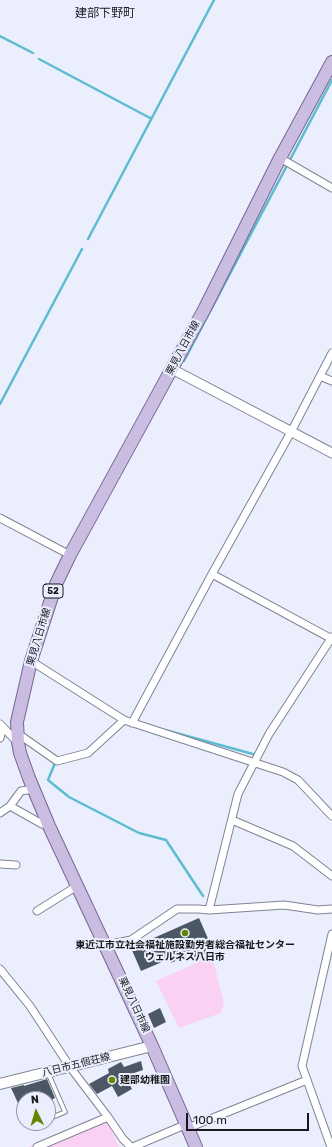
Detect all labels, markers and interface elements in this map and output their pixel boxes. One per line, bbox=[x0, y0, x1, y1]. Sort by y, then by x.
district label: 建部下野町 bbox=[75, 7, 135, 21]
street label: 栗見八日市線 bbox=[164, 319, 202, 377]
road number: 52 bbox=[43, 584, 63, 598]
street label: 栗見八日市線 bbox=[24, 607, 54, 667]
marker: 東近江市立社会福祉施設勤労者総合福祉センター ウェルネス八日市 bbox=[180, 928, 190, 938]
place label: 東近江市立社会福祉施設勤労者総合福祉センター ウェルネス八日市 bbox=[75, 939, 295, 962]
street label: 栗見八日市線 bbox=[116, 975, 152, 1035]
street label: 八日市五個荘線 bbox=[41, 1051, 111, 1079]
place label: 建部幼稚園 bbox=[120, 1074, 170, 1086]
marker: 建部幼稚園 bbox=[107, 1075, 117, 1085]
north arrow bbox=[16, 1091, 56, 1131]
text: N bbox=[30, 1093, 40, 1106]
scale bar bbox=[188, 1105, 311, 1131]
text: 100 m bbox=[193, 1113, 227, 1127]

